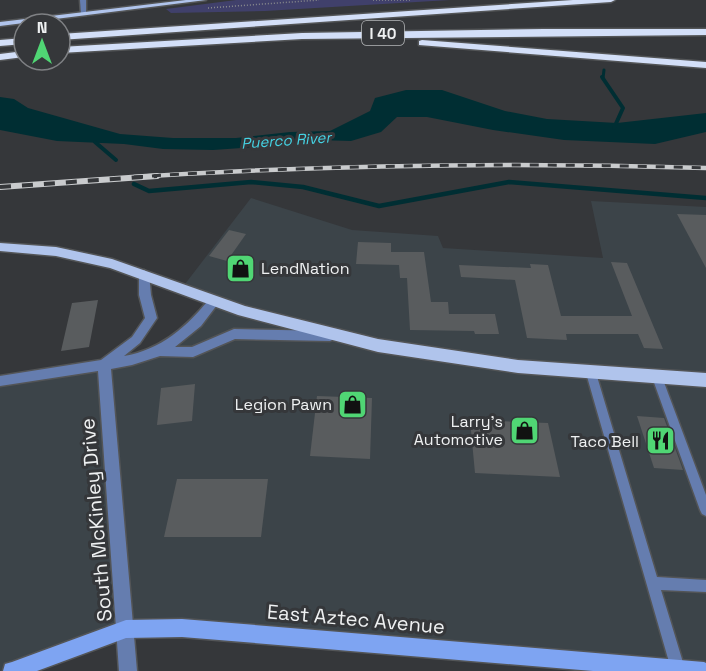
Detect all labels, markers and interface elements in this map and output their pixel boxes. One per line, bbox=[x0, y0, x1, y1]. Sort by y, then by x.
north arrow bbox=[12, 12, 72, 72]
text: N bbox=[37, 17, 47, 38]
road number: I 40 bbox=[362, 21, 404, 45]
water label: Puerco River bbox=[240, 127, 333, 153]
shop icon: LendNation bbox=[224, 252, 256, 284]
place label: LendNation bbox=[261, 258, 350, 279]
shop icon: Legion Pawn bbox=[337, 388, 369, 420]
place label: Legion Pawn bbox=[235, 394, 332, 415]
place label: Larry's Automotive bbox=[414, 411, 503, 450]
shop icon: Larry's Automotive bbox=[508, 414, 540, 446]
street label: South McKinley Drive bbox=[74, 417, 118, 623]
restaurant icon: Taco Bell bbox=[644, 425, 676, 457]
place label: Taco Bell bbox=[571, 431, 639, 452]
street label: East Aztec Avenue bbox=[266, 598, 446, 640]

